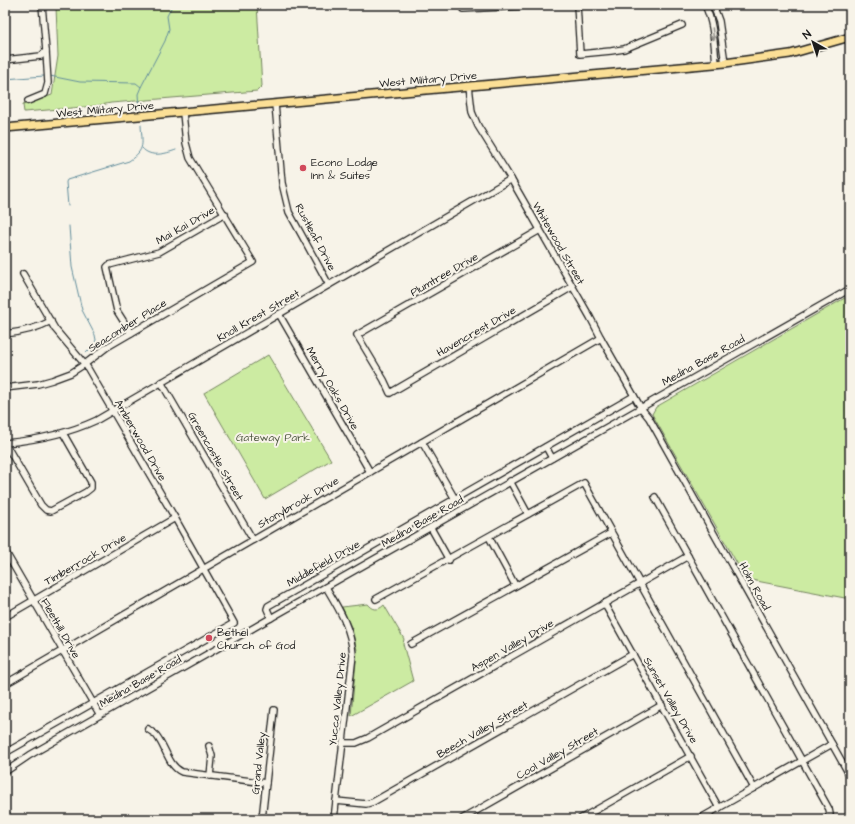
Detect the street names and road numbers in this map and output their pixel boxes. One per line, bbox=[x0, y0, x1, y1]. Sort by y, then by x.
street label: West Military Drive bbox=[379, 68, 478, 92]
street label: West Military Drive bbox=[56, 98, 155, 122]
street label: Whitewood Street bbox=[529, 199, 589, 288]
street label: Rustleaf Drive bbox=[292, 201, 340, 274]
street label: Mai Kai Drive bbox=[153, 203, 217, 248]
street label: Plumtree Drive bbox=[407, 249, 481, 300]
street label: Knoll Krest Street bbox=[214, 285, 303, 345]
street label: Seacomber Place bbox=[85, 295, 170, 356]
street label: Havencrest Drive bbox=[434, 303, 519, 360]
street label: Medina Base Road bbox=[659, 331, 748, 389]
street label: Merry Oaks Drive bbox=[302, 344, 363, 433]
street label: Amberwood Drive bbox=[111, 397, 170, 484]
street label: Greencastle Street bbox=[184, 409, 247, 504]
street label: Stonybrook Drive bbox=[255, 473, 342, 533]
street label: Medina Base Road bbox=[378, 492, 466, 551]
street label: Timberrock Drive bbox=[42, 530, 129, 589]
street label: Middlefield Drive bbox=[284, 536, 363, 590]
street label: Holm Road bbox=[735, 560, 774, 613]
street label: Fleethill Drive bbox=[37, 595, 84, 661]
street label: Aspen Valley Drive bbox=[468, 616, 557, 676]
street label: Yucca Valley Drive bbox=[325, 651, 351, 747]
street label: Medina Base Road bbox=[96, 652, 184, 711]
street label: Sunset Valley Drive bbox=[639, 654, 701, 747]
street label: Beech Valley Street bbox=[434, 697, 531, 763]
street label: Cool Valley Street bbox=[513, 724, 602, 784]
street label: Grand Valley bbox=[248, 731, 270, 795]

